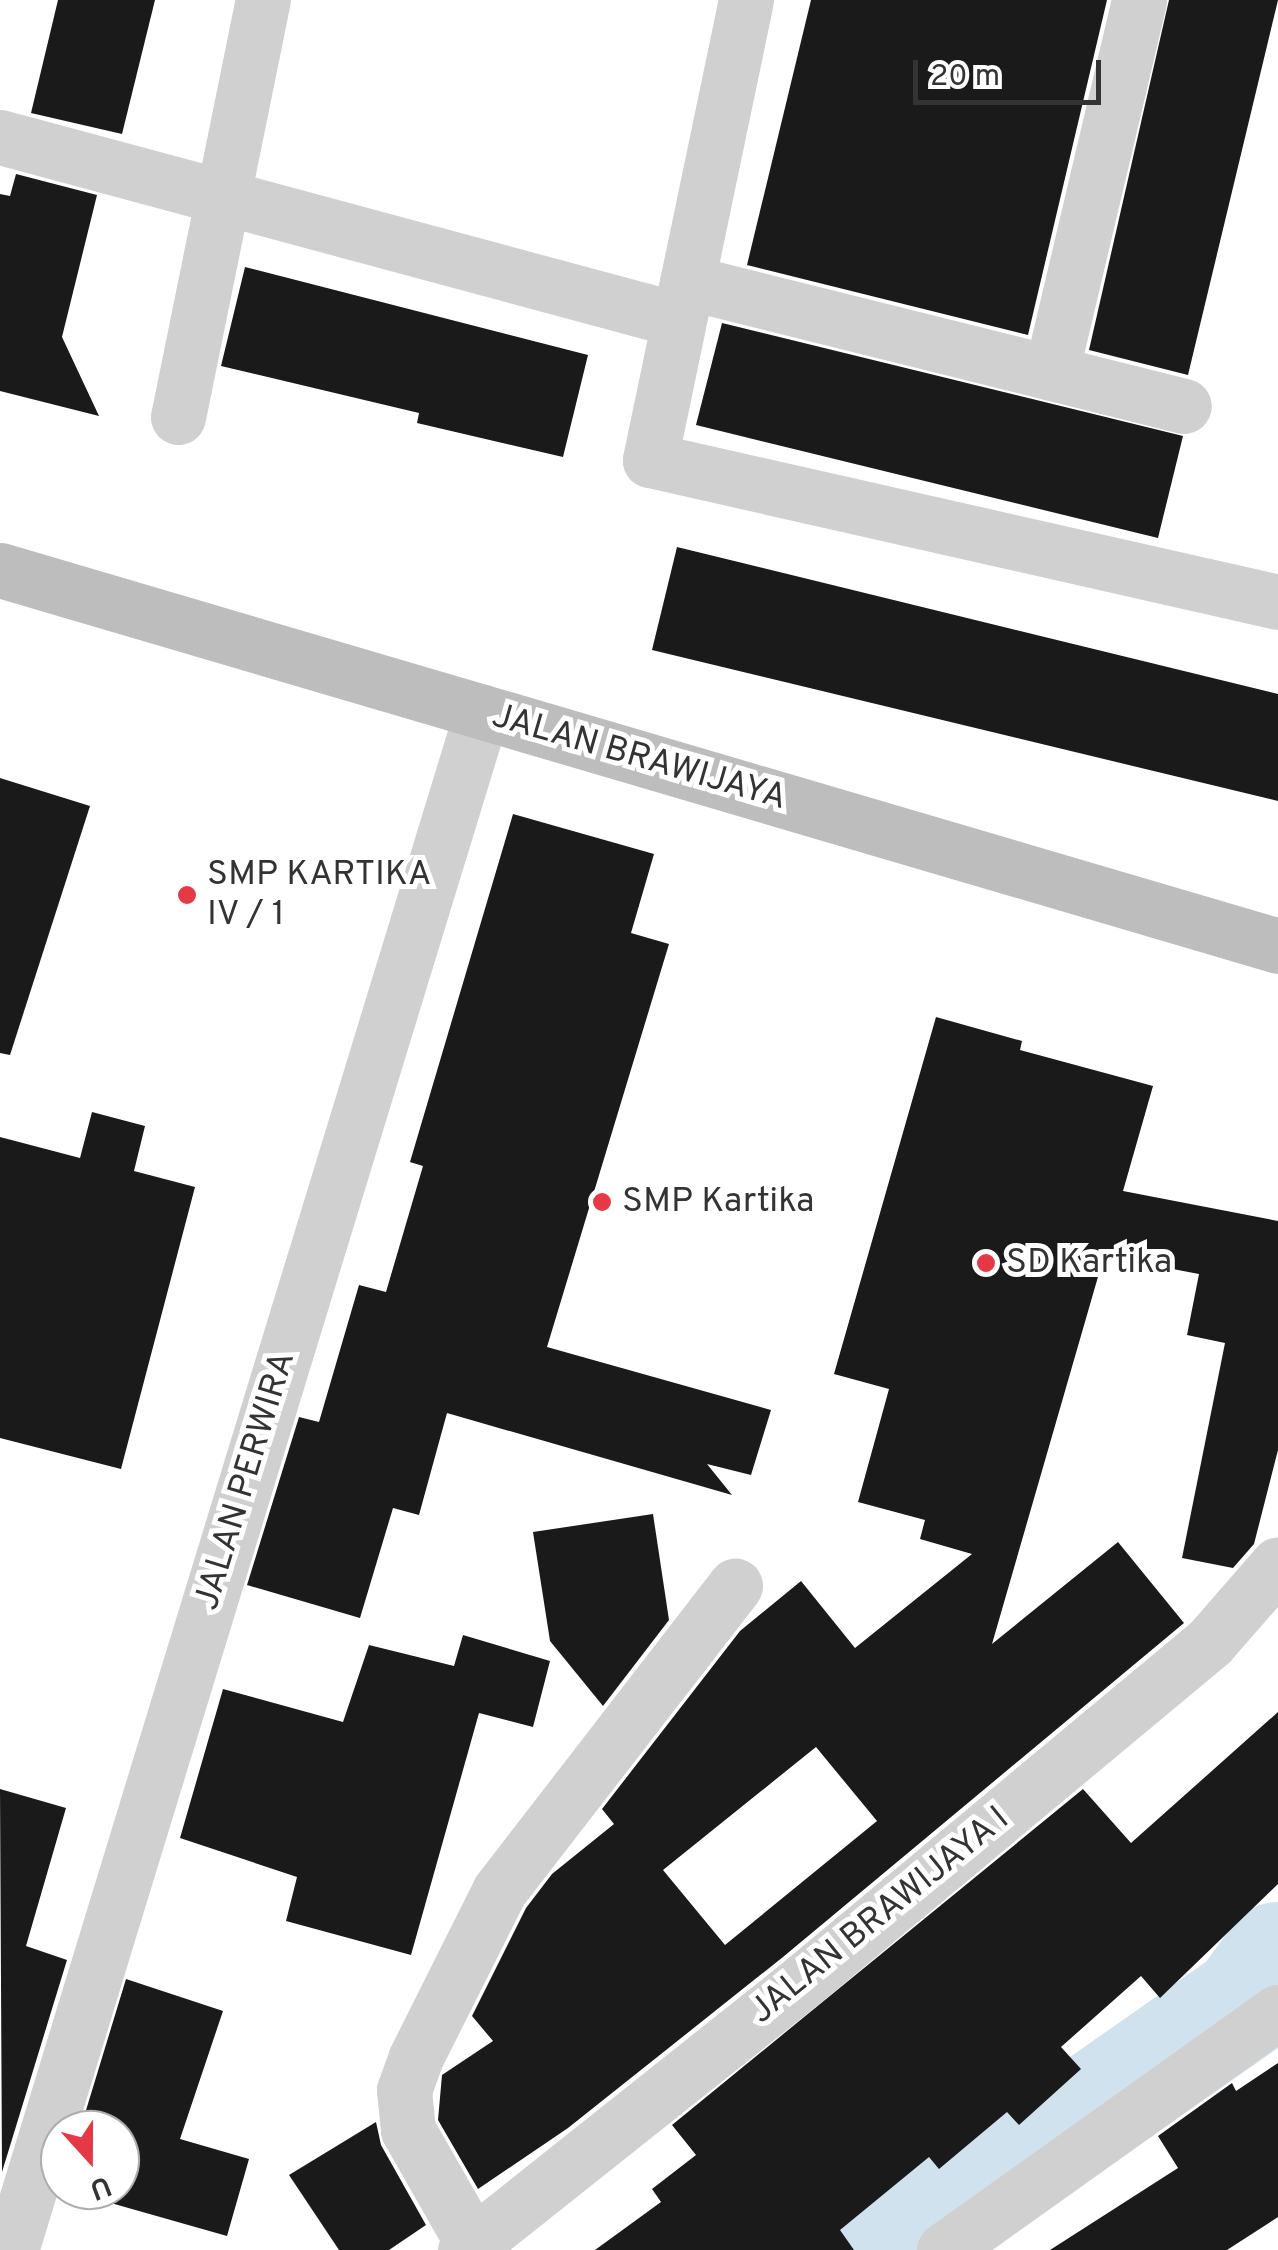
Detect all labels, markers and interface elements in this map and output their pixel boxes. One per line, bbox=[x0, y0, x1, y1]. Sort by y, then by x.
scale bar bbox=[918, 40, 1106, 102]
text: 20 m bbox=[930, 59, 1000, 96]
street label: JALAN BRAWIJAYA bbox=[487, 696, 791, 820]
place label: SMP KARTIKA IV / 1 bbox=[207, 854, 432, 936]
marker: SMP KARTIKA IV / 1 bbox=[176, 884, 198, 906]
place label: SMP Kartika bbox=[622, 1181, 814, 1223]
marker: SMP Kartika bbox=[591, 1191, 613, 1213]
place label: SD Kartika bbox=[1006, 1242, 1172, 1284]
marker: SD Kartika bbox=[975, 1252, 997, 1274]
street label: JALAN PERWIRA bbox=[187, 1347, 305, 1615]
street label: JALAN BRAWIJAYA I bbox=[741, 1798, 1019, 2034]
north arrow bbox=[40, 2110, 140, 2210]
text: U bbox=[84, 2166, 116, 2207]

